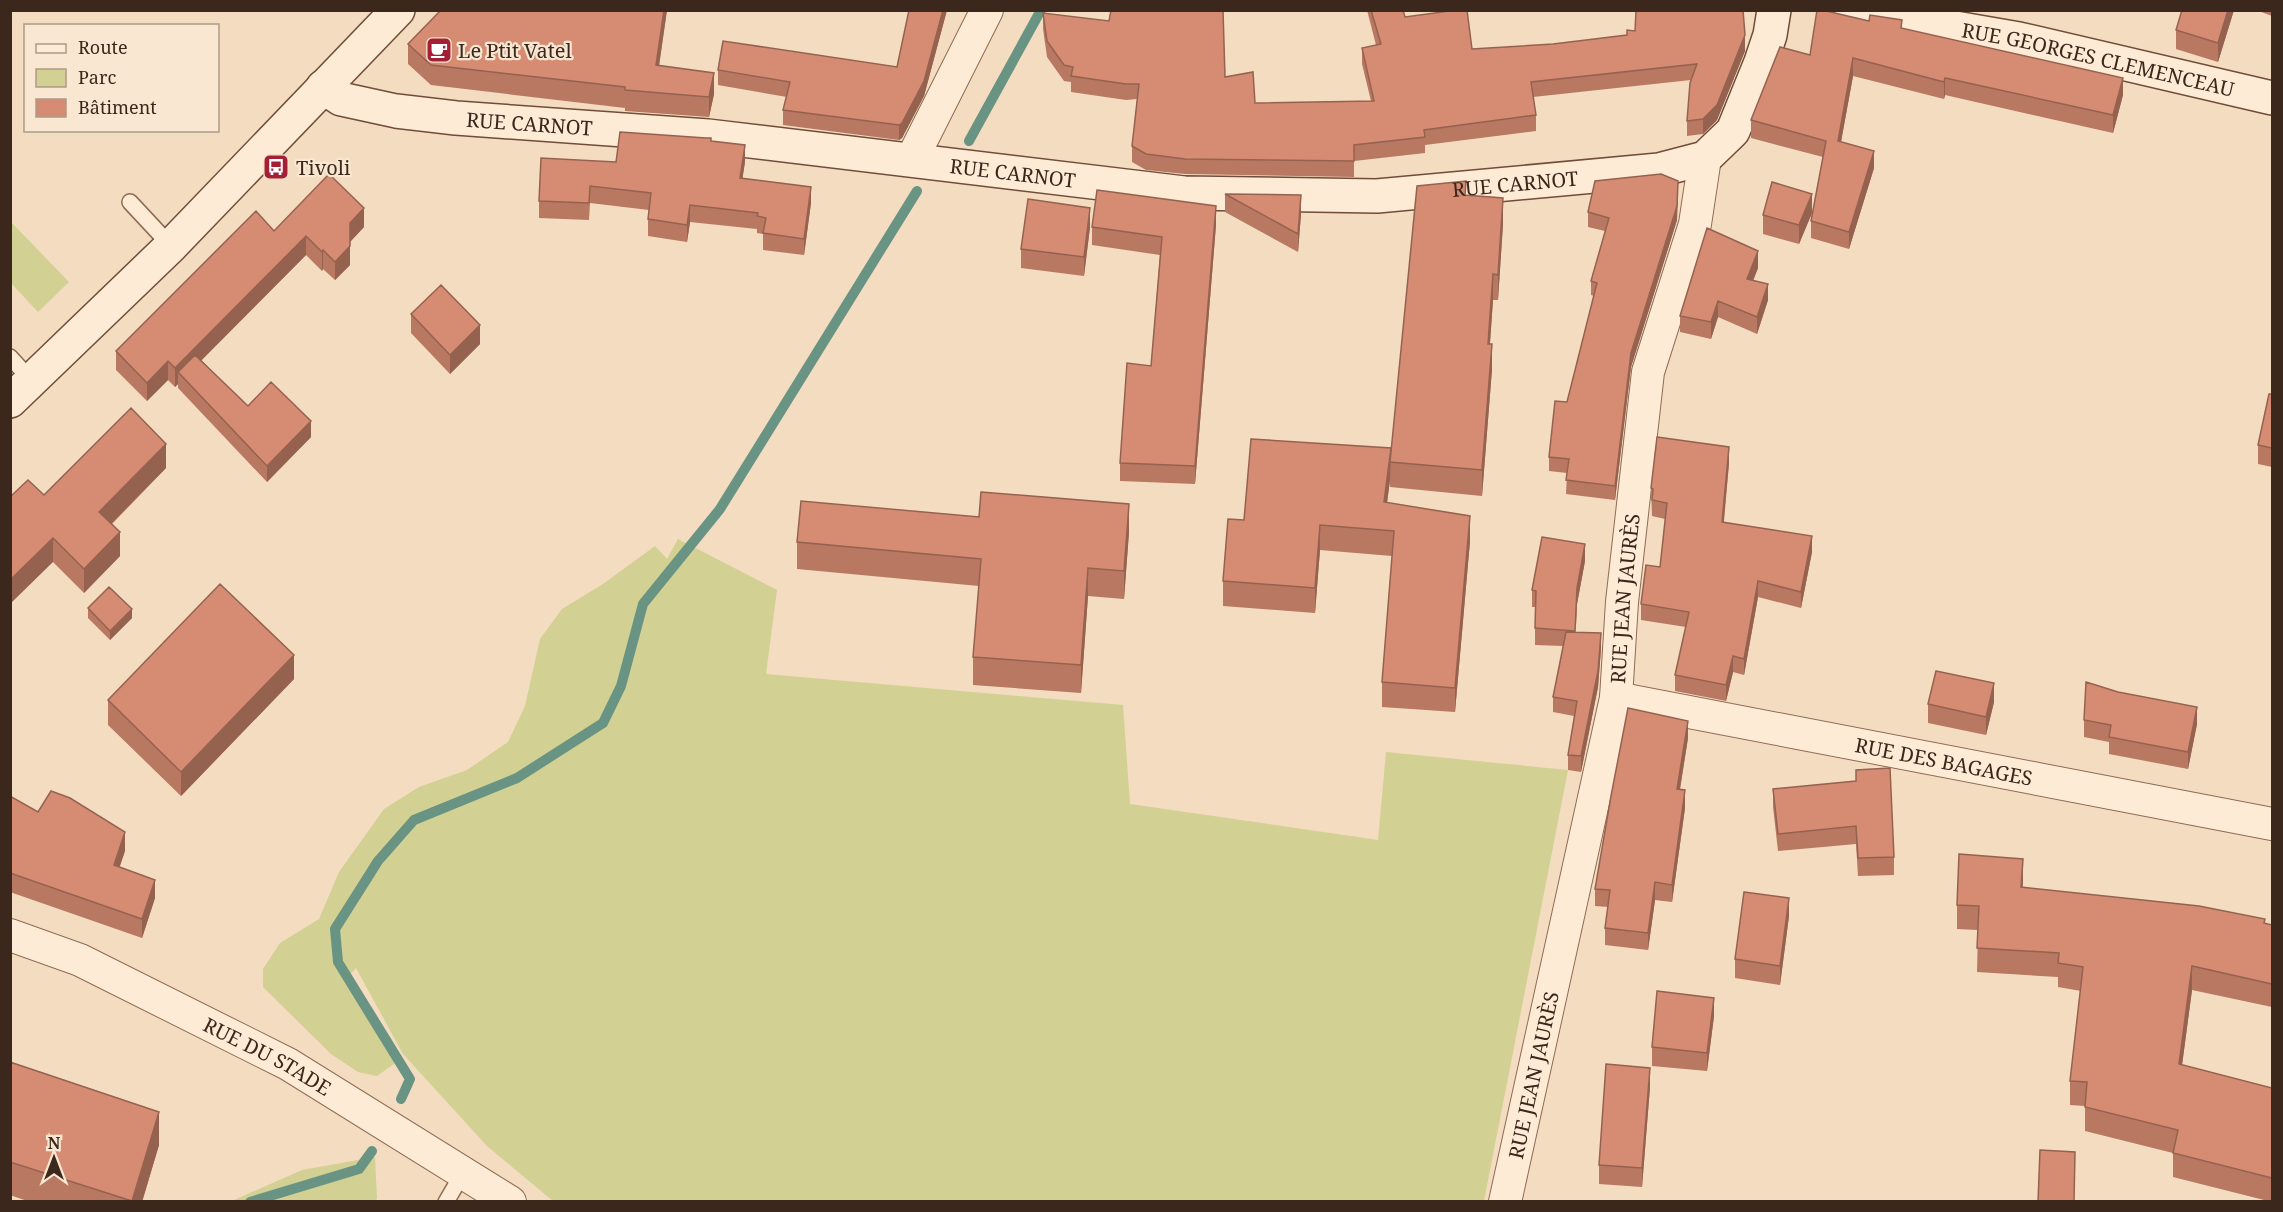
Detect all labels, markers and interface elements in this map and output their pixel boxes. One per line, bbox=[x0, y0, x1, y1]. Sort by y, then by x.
street label: RUE GEORGES CLEMENCEAU bbox=[1960, 16, 2238, 102]
legend bbox=[24, 24, 219, 132]
text: Route bbox=[78, 35, 128, 59]
cafe icon: Le Ptit Vatel bbox=[424, 35, 454, 65]
place label: Le Ptit Vatel bbox=[458, 37, 572, 64]
text: Parc bbox=[78, 65, 116, 89]
text: Bâtiment bbox=[78, 95, 157, 119]
street label: RUE CARNOT bbox=[465, 105, 593, 141]
bus stop icon: Tivoli bbox=[261, 152, 291, 182]
street label: RUE CARNOT bbox=[948, 152, 1077, 193]
place label: Tivoli bbox=[296, 154, 351, 181]
street label: RUE CARNOT bbox=[1451, 164, 1579, 203]
street label: RUE JEAN JAURÈS bbox=[1603, 512, 1645, 684]
street label: RUE DES BAGAGES bbox=[1853, 731, 2035, 791]
street label: RUE JEAN JAURÈS bbox=[1501, 989, 1565, 1161]
street label: RUE DU STADE bbox=[199, 1010, 337, 1101]
north arrow bbox=[24, 1128, 84, 1188]
text: N bbox=[48, 1132, 61, 1154]

